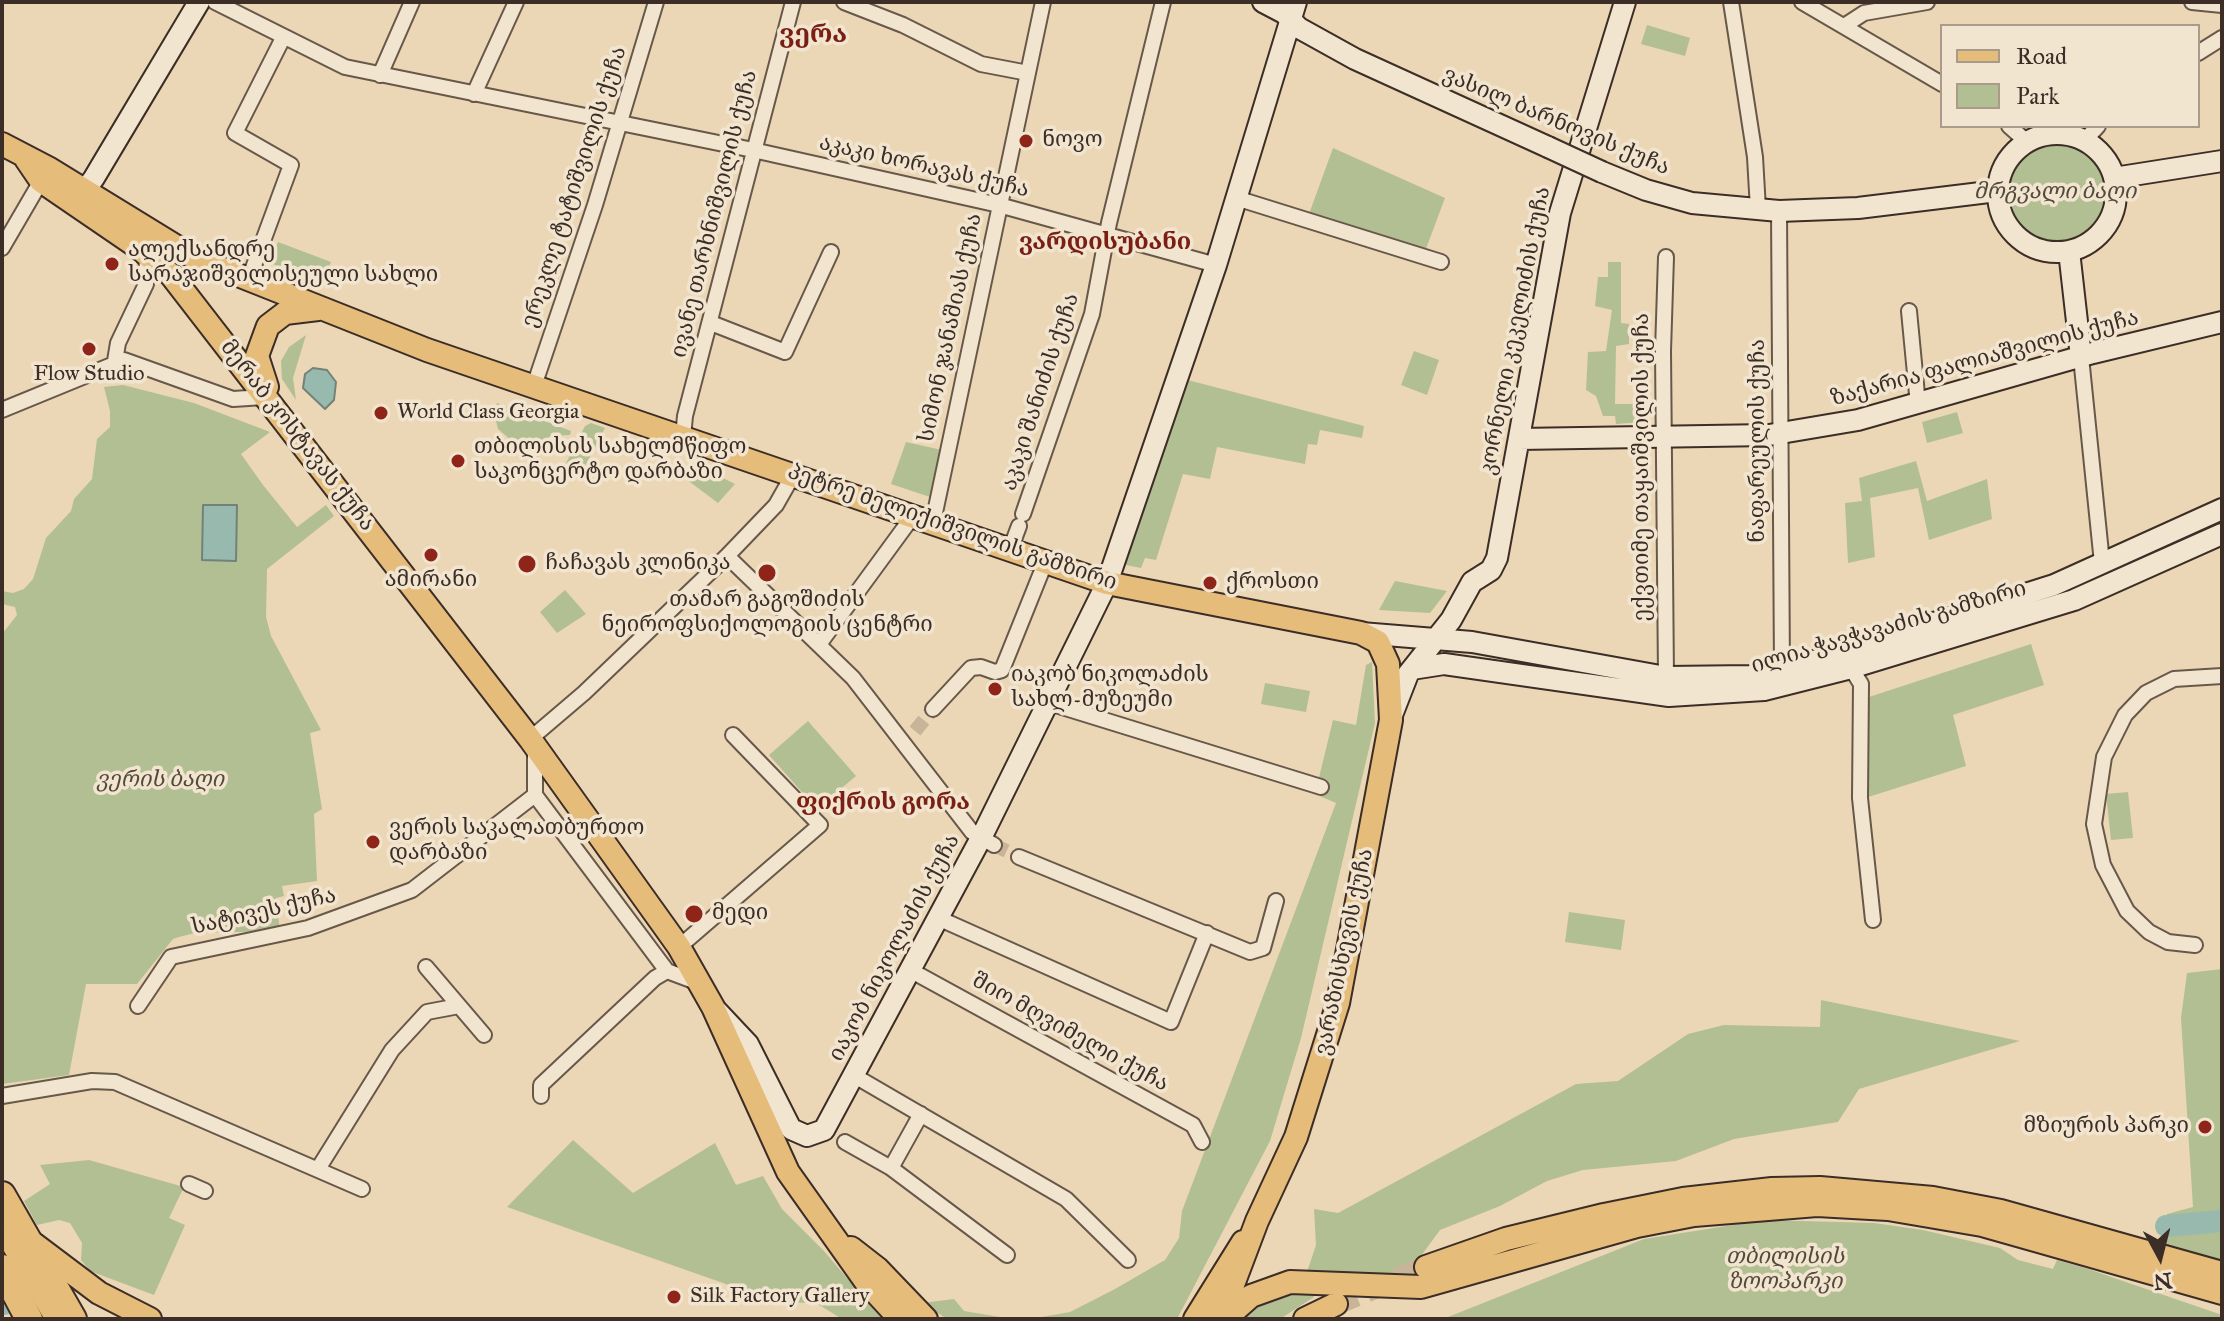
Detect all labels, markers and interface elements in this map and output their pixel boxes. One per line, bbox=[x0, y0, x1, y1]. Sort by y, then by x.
district label: ვერა bbox=[779, 20, 847, 52]
legend bbox=[1940, 24, 2200, 128]
text: Road bbox=[2016, 41, 2067, 71]
street label: ერეკლე ტატიშვილის ქუჩა bbox=[517, 43, 633, 331]
street label: ვასილ ბარნოვის ქუჩა bbox=[1439, 62, 1673, 182]
street label: ივანე თარხნიშვილის ქუჩა bbox=[666, 67, 764, 361]
text: Park bbox=[2016, 81, 2059, 111]
place label: ნოვო bbox=[1042, 128, 1103, 154]
street label: აკაკი ხორავას ქუჩა bbox=[816, 130, 1032, 204]
marker: ნოვო bbox=[1017, 132, 1035, 150]
park label: მრგვალი ბაღი bbox=[1974, 180, 2136, 206]
street label: კორნელი კეკელიძის ქუჩა bbox=[1475, 185, 1557, 477]
street label: სიმონ ჯანაშიას ქუჩა bbox=[914, 211, 988, 445]
district label: ვარდისუბანი bbox=[1019, 229, 1191, 257]
place label: ალექსანდრე სარაჯიშვილისეული სახლი bbox=[128, 238, 438, 290]
marker: ალექსანდრე სარაჯიშვილისეული სახლი bbox=[103, 255, 121, 273]
street label: აკაკი შანიძის ქუჩა bbox=[997, 290, 1085, 494]
street label: ზაქარია ფალიაშვილის ქუჩა bbox=[1828, 305, 2142, 413]
street label: ექვთიმე თაყაიშვილის ქუჩა bbox=[1630, 313, 1656, 621]
street label: მერაბ კოსტავას ქუჩა bbox=[214, 335, 380, 537]
street label: ნაფარეულის ქუჩა bbox=[1746, 339, 1772, 543]
marker: Flow Studio bbox=[80, 340, 98, 358]
place label: Flow Studio bbox=[34, 362, 144, 388]
place label: World Class Georgia bbox=[397, 400, 579, 426]
marker: World Class Georgia bbox=[372, 404, 390, 422]
place label: თბილისის სახელმწიფო საკონცერტო დარბაზი bbox=[474, 435, 746, 486]
marker: თბილისის სახელმწიფო საკონცერტო დარბაზი bbox=[449, 452, 467, 470]
street label: პეტრე მელიქიშვილის გამზირი bbox=[784, 459, 1120, 597]
marker: ამირანი bbox=[422, 546, 440, 564]
place label: ჩაჩავას კლინიკა bbox=[545, 551, 731, 577]
marker: ჩაჩავას კლინიკა bbox=[516, 553, 538, 575]
marker: თამარ გაგოშიძის ნეიროფსიქოლოგიის ცენტრი bbox=[756, 562, 778, 584]
place label: ამირანი bbox=[385, 568, 477, 594]
place label: ქროსთი bbox=[1226, 570, 1319, 596]
marker: ქროსთი bbox=[1201, 574, 1219, 592]
street label: ილია ჭავჭავაძის გამზირი bbox=[1748, 576, 2030, 680]
place label: თამარ გაგოშიძის ნეიროფსიქოლოგიის ცენტრი bbox=[601, 588, 933, 640]
place label: იაკობ ნიკოლაძის სახლ-მუზეუმი bbox=[1011, 663, 1209, 714]
marker: იაკობ ნიკოლაძის სახლ-მუზეუმი bbox=[986, 680, 1004, 698]
park label: ვერის ბაღი bbox=[96, 768, 224, 794]
district label: ფიქრის გორა bbox=[796, 789, 970, 817]
place label: ვერის საკალათბურთო დარბაზი bbox=[389, 816, 644, 868]
street label: იაკობ ნიკოლაძის ქუჩა bbox=[824, 830, 966, 1066]
marker: ვერის საკალათბურთო დარბაზი bbox=[364, 833, 382, 851]
street label: ვარაზისხევის ქუჩა bbox=[1310, 846, 1380, 1058]
street label: სატივეს ქუჩა bbox=[189, 883, 339, 941]
place label: მედი bbox=[712, 901, 768, 927]
marker: მედი bbox=[683, 903, 705, 925]
street label: შიო მღვიმელი ქუჩა bbox=[967, 968, 1173, 1098]
place label: მზიურის პარკი bbox=[2024, 1114, 2189, 1140]
marker: მზიურის პარკი bbox=[2196, 1118, 2214, 1136]
north arrow bbox=[2120, 1217, 2200, 1297]
park label: თბილისის ზოოპარკი bbox=[1726, 1245, 1844, 1296]
text: N bbox=[2152, 1267, 2174, 1296]
place label: Silk Factory Gallery bbox=[690, 1284, 869, 1310]
marker: Silk Factory Gallery bbox=[665, 1288, 683, 1306]

